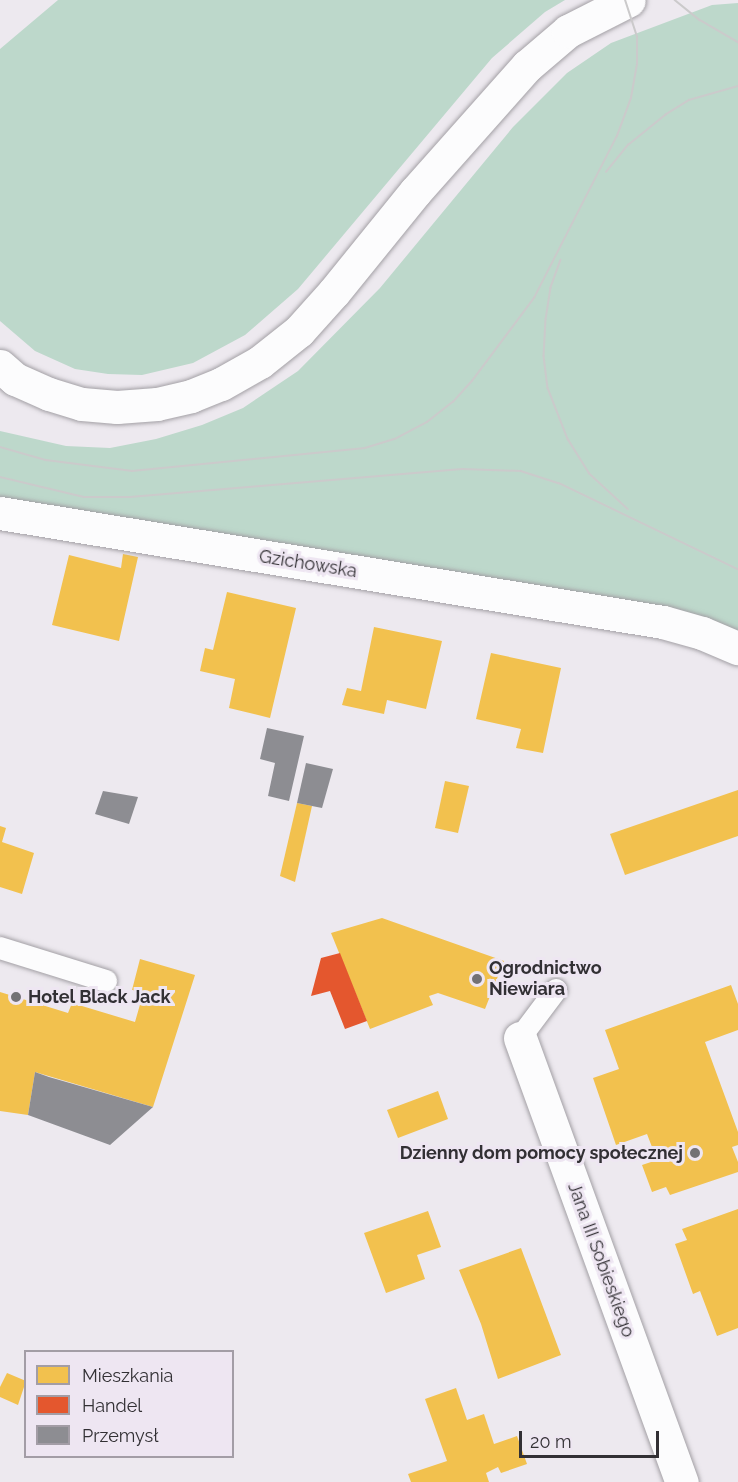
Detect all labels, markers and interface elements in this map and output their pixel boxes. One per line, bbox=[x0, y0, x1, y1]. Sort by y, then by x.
street label: Gzichowska bbox=[258, 546, 358, 582]
place label: Ogrodnictwo Niewiara bbox=[489, 958, 602, 1000]
marker: Ogrodnictwo Niewiara bbox=[470, 972, 484, 986]
place label: Hotel Black Jack bbox=[28, 986, 172, 1008]
marker: Hotel Black Jack bbox=[9, 990, 23, 1004]
place label: Dzienny dom pomocy społecznej bbox=[399, 1142, 683, 1164]
marker: Dzienny dom pomocy społecznej bbox=[688, 1146, 702, 1160]
street label: Jana III Sobieskiego bbox=[563, 1180, 639, 1340]
legend bbox=[24, 1350, 234, 1458]
text: Mieszkania bbox=[82, 1365, 173, 1386]
text: Handel bbox=[82, 1395, 142, 1416]
scale bar bbox=[522, 1419, 662, 1457]
text: Przemysł bbox=[82, 1425, 159, 1446]
text: 20 m bbox=[530, 1431, 572, 1452]

